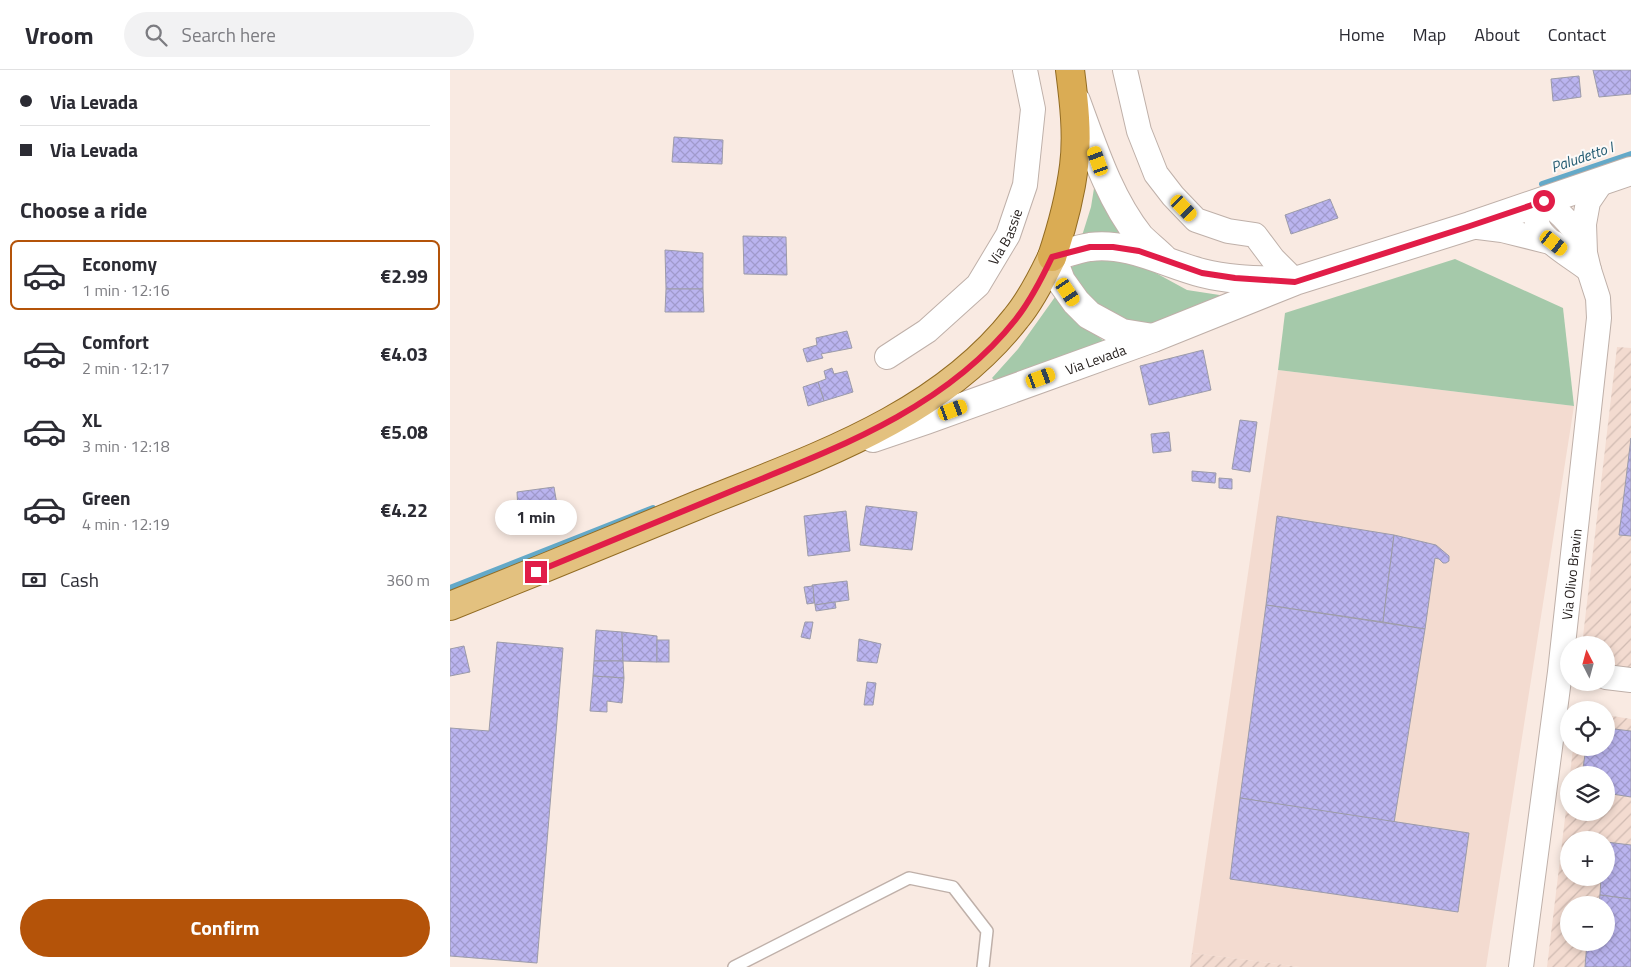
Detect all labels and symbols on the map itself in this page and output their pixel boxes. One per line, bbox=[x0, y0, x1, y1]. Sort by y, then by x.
water label: Paludetto I bbox=[1548, 135, 1618, 178]
car bbox=[1085, 144, 1110, 178]
route start bbox=[1533, 190, 1555, 212]
car bbox=[1168, 192, 1199, 224]
street label: Via Bassie bbox=[982, 206, 1027, 269]
car bbox=[1537, 228, 1570, 258]
car bbox=[1053, 275, 1082, 309]
street label: Via Levada bbox=[1062, 338, 1129, 379]
car bbox=[1024, 366, 1057, 390]
car bbox=[936, 398, 969, 422]
callout: 1 min bbox=[495, 500, 577, 534]
street label: Via Olivo Bravin bbox=[1555, 527, 1586, 621]
route end bbox=[525, 561, 547, 583]
north arrow bbox=[1560, 636, 1615, 691]

